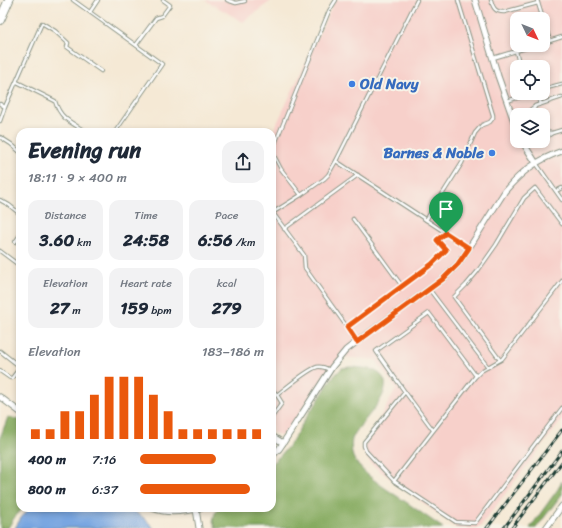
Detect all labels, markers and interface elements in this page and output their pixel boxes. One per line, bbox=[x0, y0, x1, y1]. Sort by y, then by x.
north arrow bbox=[510, 12, 550, 52]
map controls bbox=[510, 12, 550, 148]
button: locate bbox=[510, 60, 550, 100]
place label: Old Navy bbox=[359, 71, 420, 97]
marker: Old Navy bbox=[347, 79, 357, 89]
button: layers bbox=[510, 108, 550, 148]
text: Evening run bbox=[28, 131, 141, 170]
place label: Barnes & Noble bbox=[384, 140, 484, 166]
button: share bbox=[222, 141, 264, 183]
marker: Barnes & Noble bbox=[487, 148, 497, 158]
text: 18:11 · 9 × 400 m bbox=[28, 166, 127, 189]
pin bbox=[429, 192, 463, 233]
icon: arrive bbox=[435, 198, 457, 220]
text: Distance bbox=[44, 206, 86, 225]
text: Time bbox=[134, 206, 158, 225]
text: Pace bbox=[215, 206, 238, 225]
text: 3.60 bbox=[39, 225, 74, 255]
text: 24:58 bbox=[123, 225, 169, 255]
text: 6:56 bbox=[198, 225, 233, 255]
text: km bbox=[74, 233, 91, 252]
text: /km bbox=[233, 233, 255, 252]
text: Elevation bbox=[43, 274, 88, 293]
text: Heart rate bbox=[120, 274, 172, 293]
text: kcal bbox=[217, 274, 237, 293]
text: 27 bbox=[50, 293, 69, 323]
text: 159 bbox=[120, 293, 148, 323]
text: 279 bbox=[212, 293, 242, 323]
text: m bbox=[69, 301, 81, 320]
text: bpm bbox=[148, 301, 172, 320]
text: Elevation bbox=[28, 340, 81, 363]
text: 183–186 m bbox=[202, 340, 264, 363]
text: 400 m bbox=[28, 448, 66, 471]
text: 7:16 bbox=[92, 448, 116, 471]
text: 800 m bbox=[28, 478, 66, 501]
text: 6:37 bbox=[92, 478, 118, 501]

